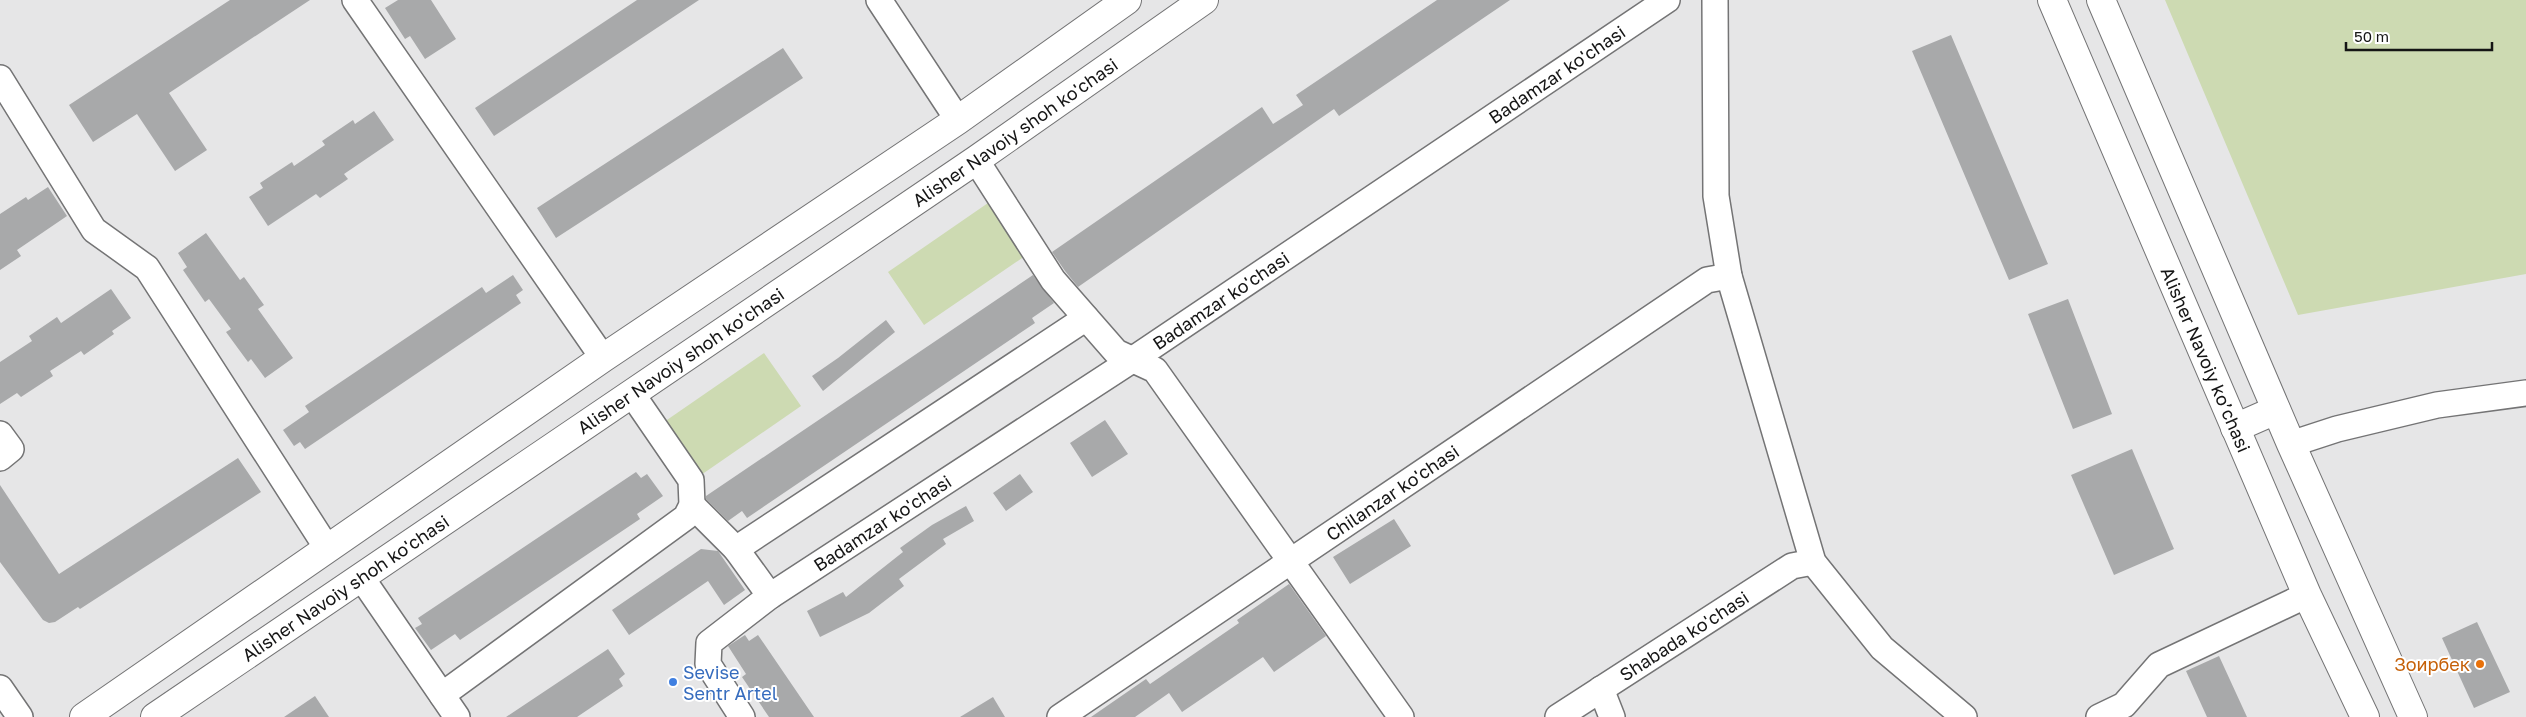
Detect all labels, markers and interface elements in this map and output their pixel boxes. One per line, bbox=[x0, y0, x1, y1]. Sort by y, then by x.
street label: Badamzar ko'chasi bbox=[1484, 20, 1629, 128]
scale bar bbox=[2346, 20, 2492, 52]
text: 50 m bbox=[2354, 27, 2389, 45]
street label: Alisher Navoiy shoh ko'chasi bbox=[908, 53, 1122, 211]
street label: Badamzar ko'chasi bbox=[1148, 247, 1293, 354]
street label: Alisher Navoiy ko’chasi bbox=[2157, 263, 2255, 455]
street label: Alisher Navoiy shoh ko'chasi bbox=[573, 283, 788, 438]
street label: Chilanzar ko'chasi bbox=[1322, 440, 1463, 545]
street label: Badamzar ko'chasi bbox=[809, 470, 955, 576]
street label: Alisher Navoiy shoh ko'chasi bbox=[238, 510, 453, 666]
street label: Shabada ko'chasi bbox=[1615, 586, 1753, 685]
place label: Зоирбек bbox=[2394, 653, 2470, 675]
marker: Зоирбек bbox=[2474, 658, 2486, 670]
place label: Sevise Sentr Artel bbox=[683, 661, 778, 704]
marker: Sevise Sentr Artel bbox=[667, 676, 679, 688]

